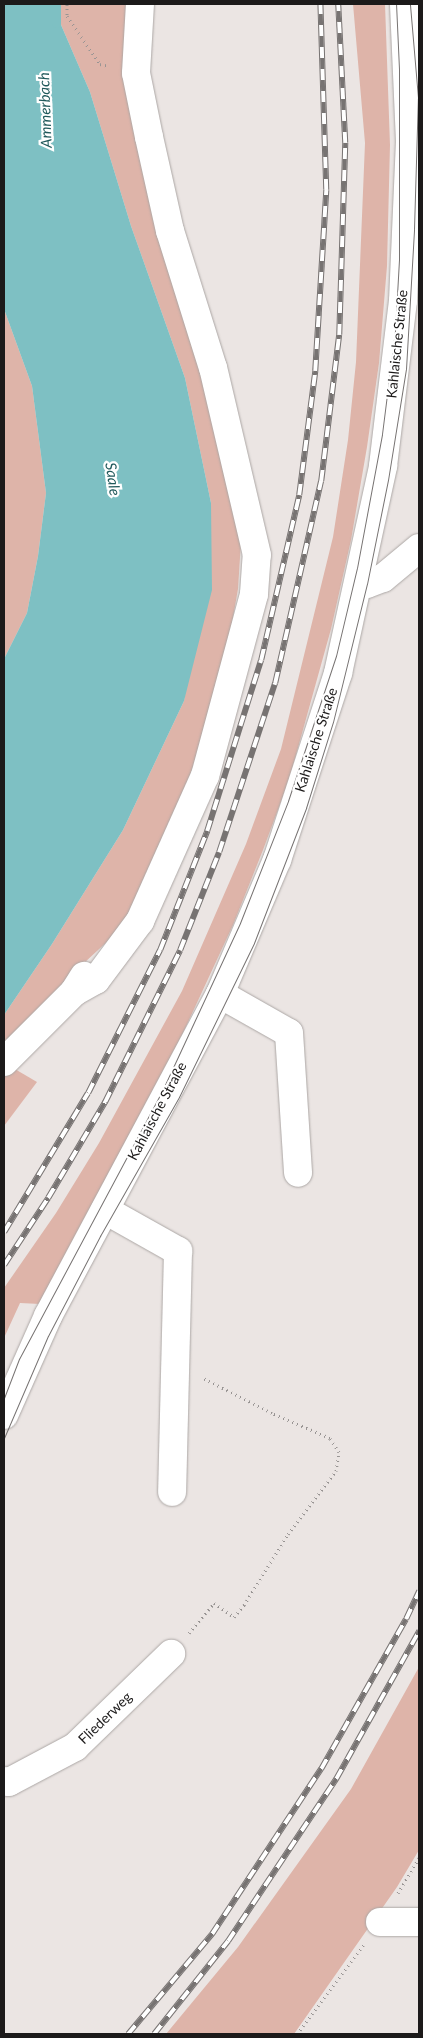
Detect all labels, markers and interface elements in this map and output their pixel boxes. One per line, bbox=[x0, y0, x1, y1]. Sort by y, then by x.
water label: Ammerbach bbox=[35, 72, 55, 148]
street label: Kahlaische Straße bbox=[383, 289, 411, 399]
water label: Saale bbox=[102, 461, 124, 497]
street label: Kahlaische Straße bbox=[291, 686, 341, 794]
street label: Kahlaische Straße bbox=[124, 1059, 190, 1163]
street label: Fliederweg bbox=[75, 1688, 135, 1748]

